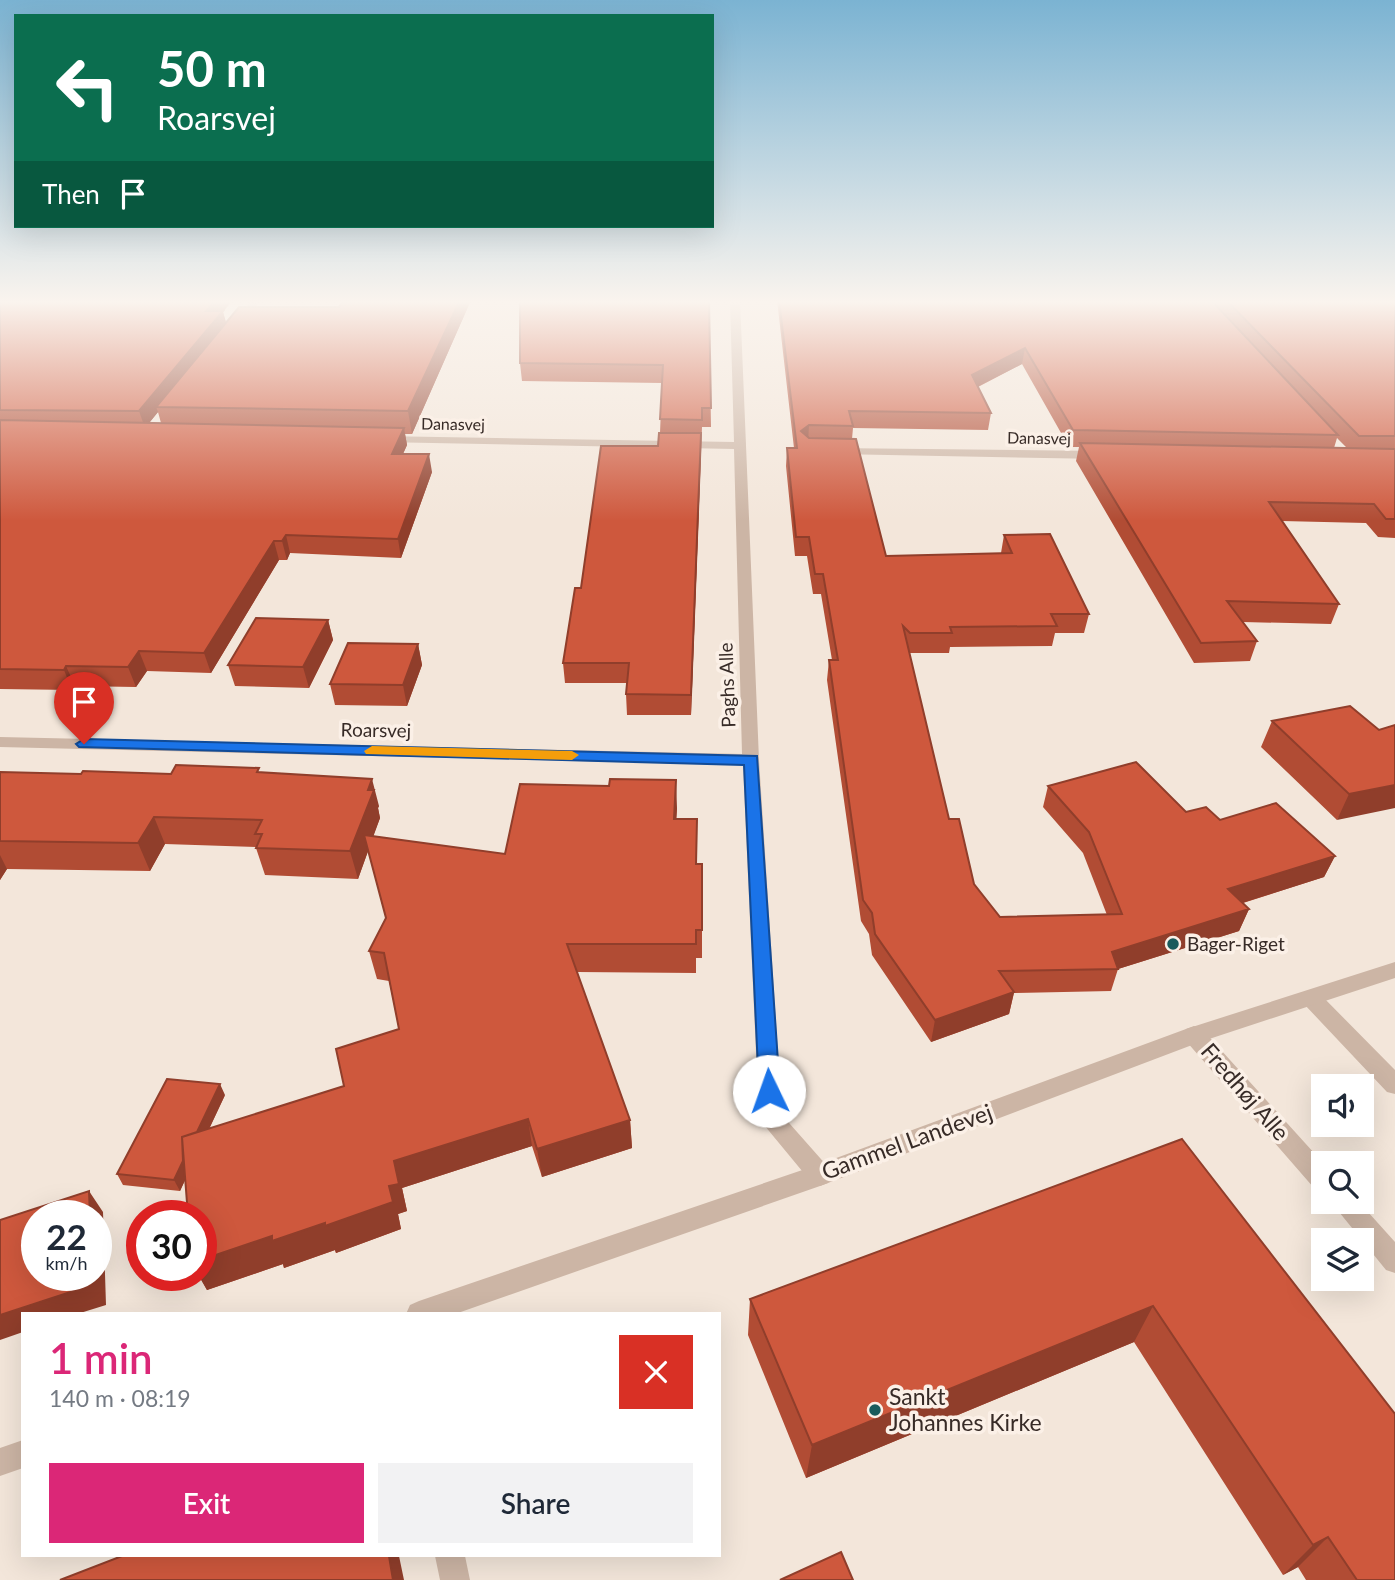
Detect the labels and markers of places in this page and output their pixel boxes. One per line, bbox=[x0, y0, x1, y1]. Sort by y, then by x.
pin bbox=[54, 672, 114, 744]
place label: Bager-Riget bbox=[1187, 932, 1285, 955]
marker: Bager-Riget bbox=[1165, 936, 1181, 952]
place label: Sankt Johannes Kirke bbox=[889, 1382, 1042, 1436]
marker: Sankt Johannes Kirke bbox=[867, 1402, 883, 1418]

